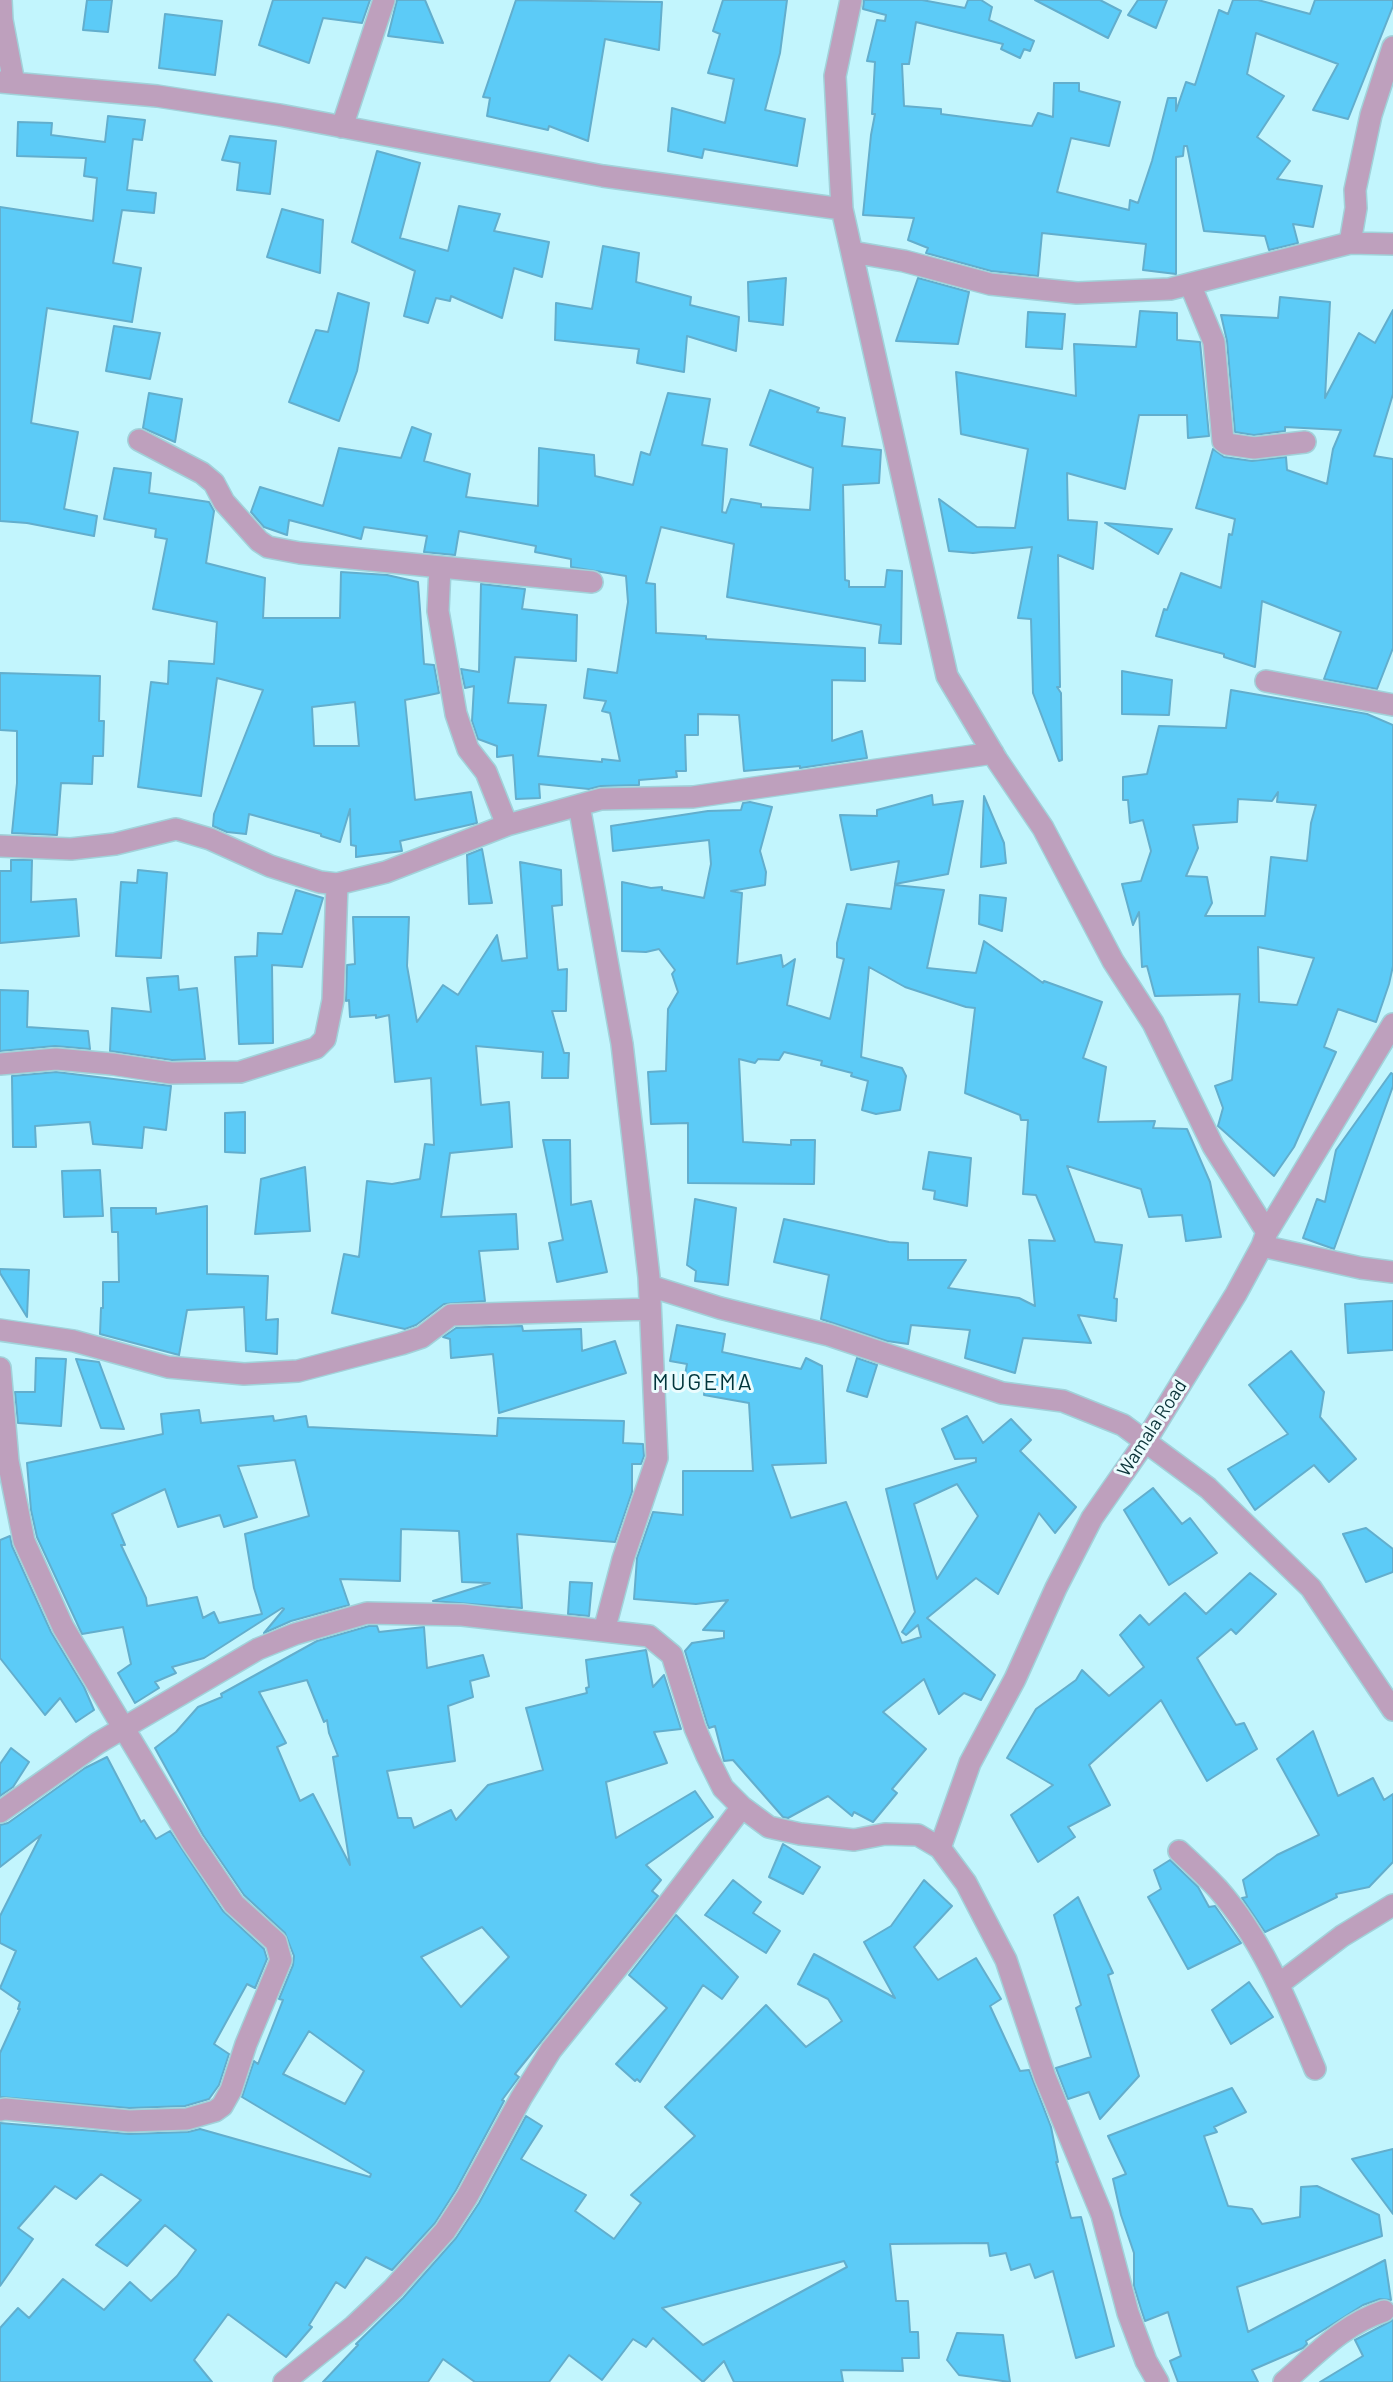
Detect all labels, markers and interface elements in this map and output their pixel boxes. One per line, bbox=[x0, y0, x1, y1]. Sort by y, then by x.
district label: MUGEMA bbox=[653, 1368, 753, 1396]
street label: Wamala Road bbox=[1112, 1375, 1192, 1481]

